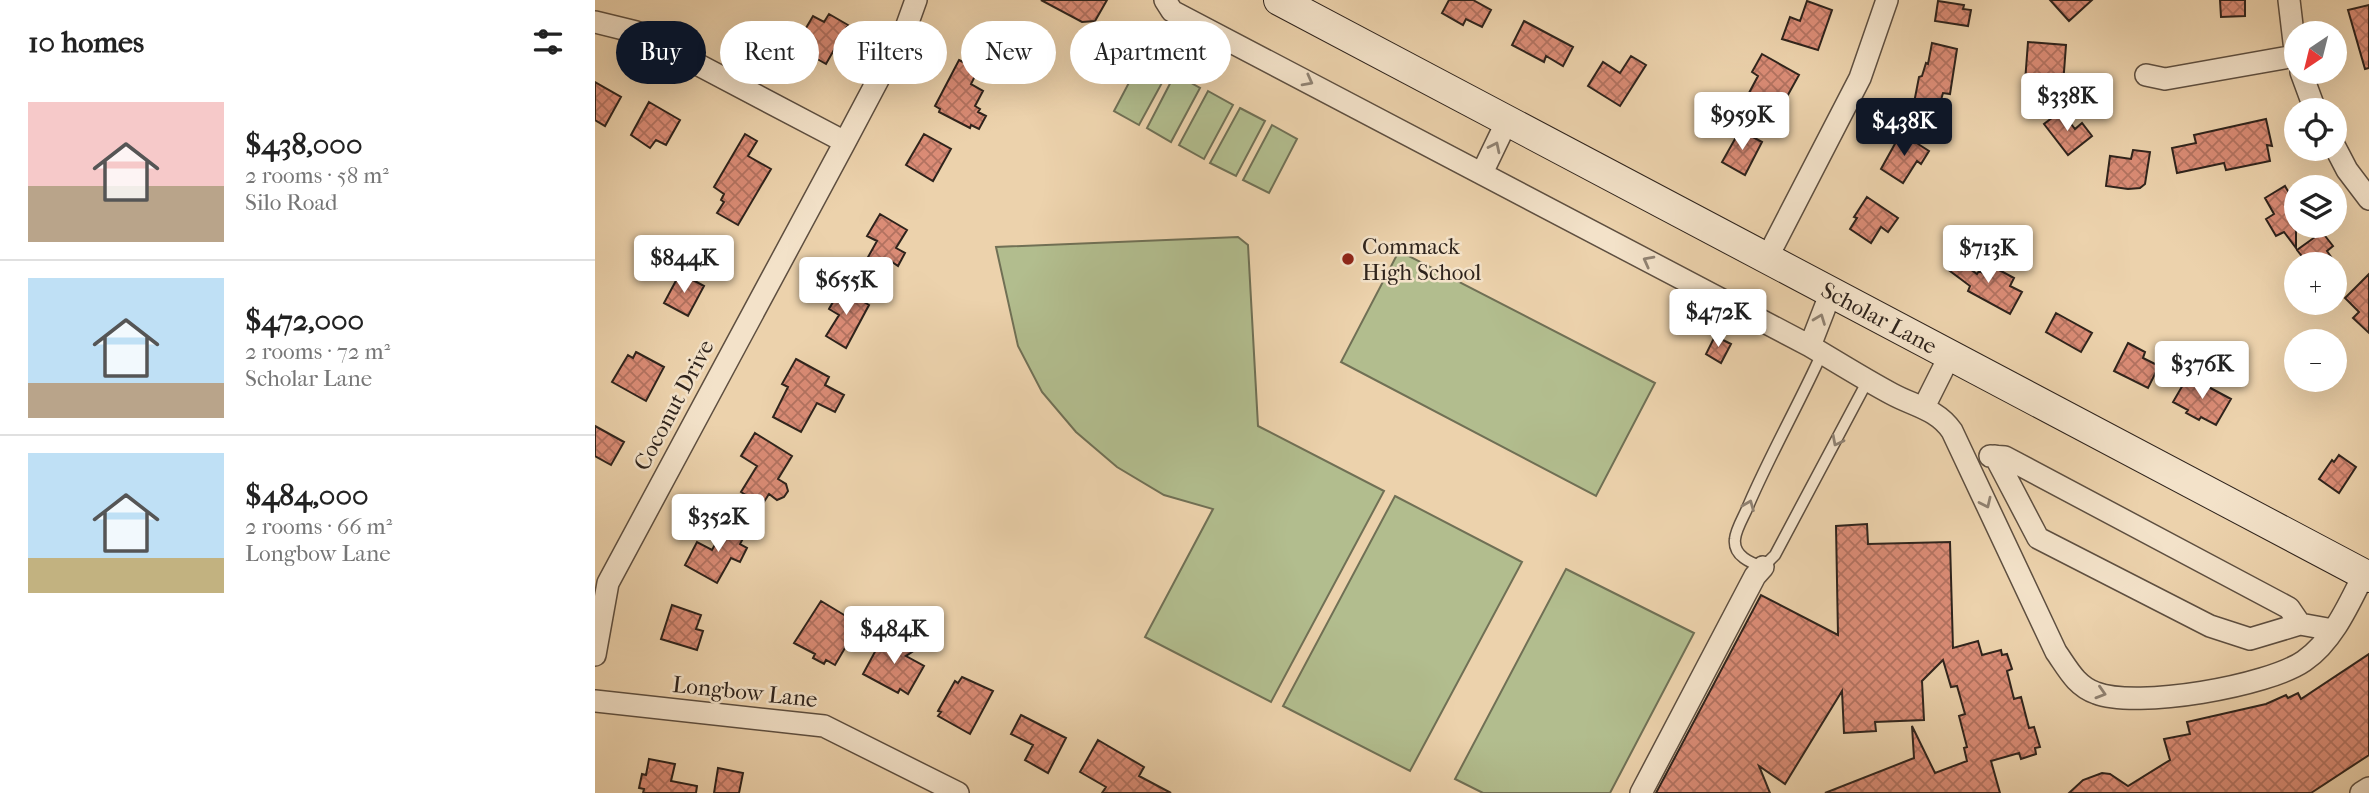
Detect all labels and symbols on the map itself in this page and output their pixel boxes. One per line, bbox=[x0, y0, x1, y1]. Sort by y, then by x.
north arrow bbox=[2284, 21, 2347, 84]
one-way arrow bbox=[1301, 73, 1313, 87]
pin: $338K bbox=[2018, 74, 2116, 133]
pin: $959K bbox=[1693, 92, 1791, 152]
pin: $438K bbox=[1855, 99, 1953, 158]
one-way arrow bbox=[1486, 142, 1500, 154]
pin: $713K bbox=[1939, 226, 2037, 285]
place label: Commack High School bbox=[1362, 233, 1482, 286]
pin: $844K bbox=[635, 236, 733, 295]
marker: Commack High School bbox=[1340, 251, 1356, 267]
one-way arrow bbox=[1642, 256, 1655, 269]
pin: $655K bbox=[797, 258, 895, 317]
street label: Scholar Lane bbox=[1817, 276, 1942, 359]
pin: $472K bbox=[1669, 290, 1767, 349]
one-way arrow bbox=[1812, 314, 1826, 326]
street label: Coconut Drive bbox=[628, 335, 720, 475]
pin: $376K bbox=[2153, 342, 2251, 401]
one-way arrow bbox=[1831, 434, 1845, 446]
pin: $352K bbox=[669, 494, 767, 554]
one-way arrow bbox=[1978, 496, 1992, 508]
one-way arrow bbox=[1741, 500, 1755, 512]
pin: $484K bbox=[845, 606, 943, 666]
street label: Longbow Lane bbox=[671, 671, 819, 713]
one-way arrow bbox=[2094, 684, 2106, 699]

